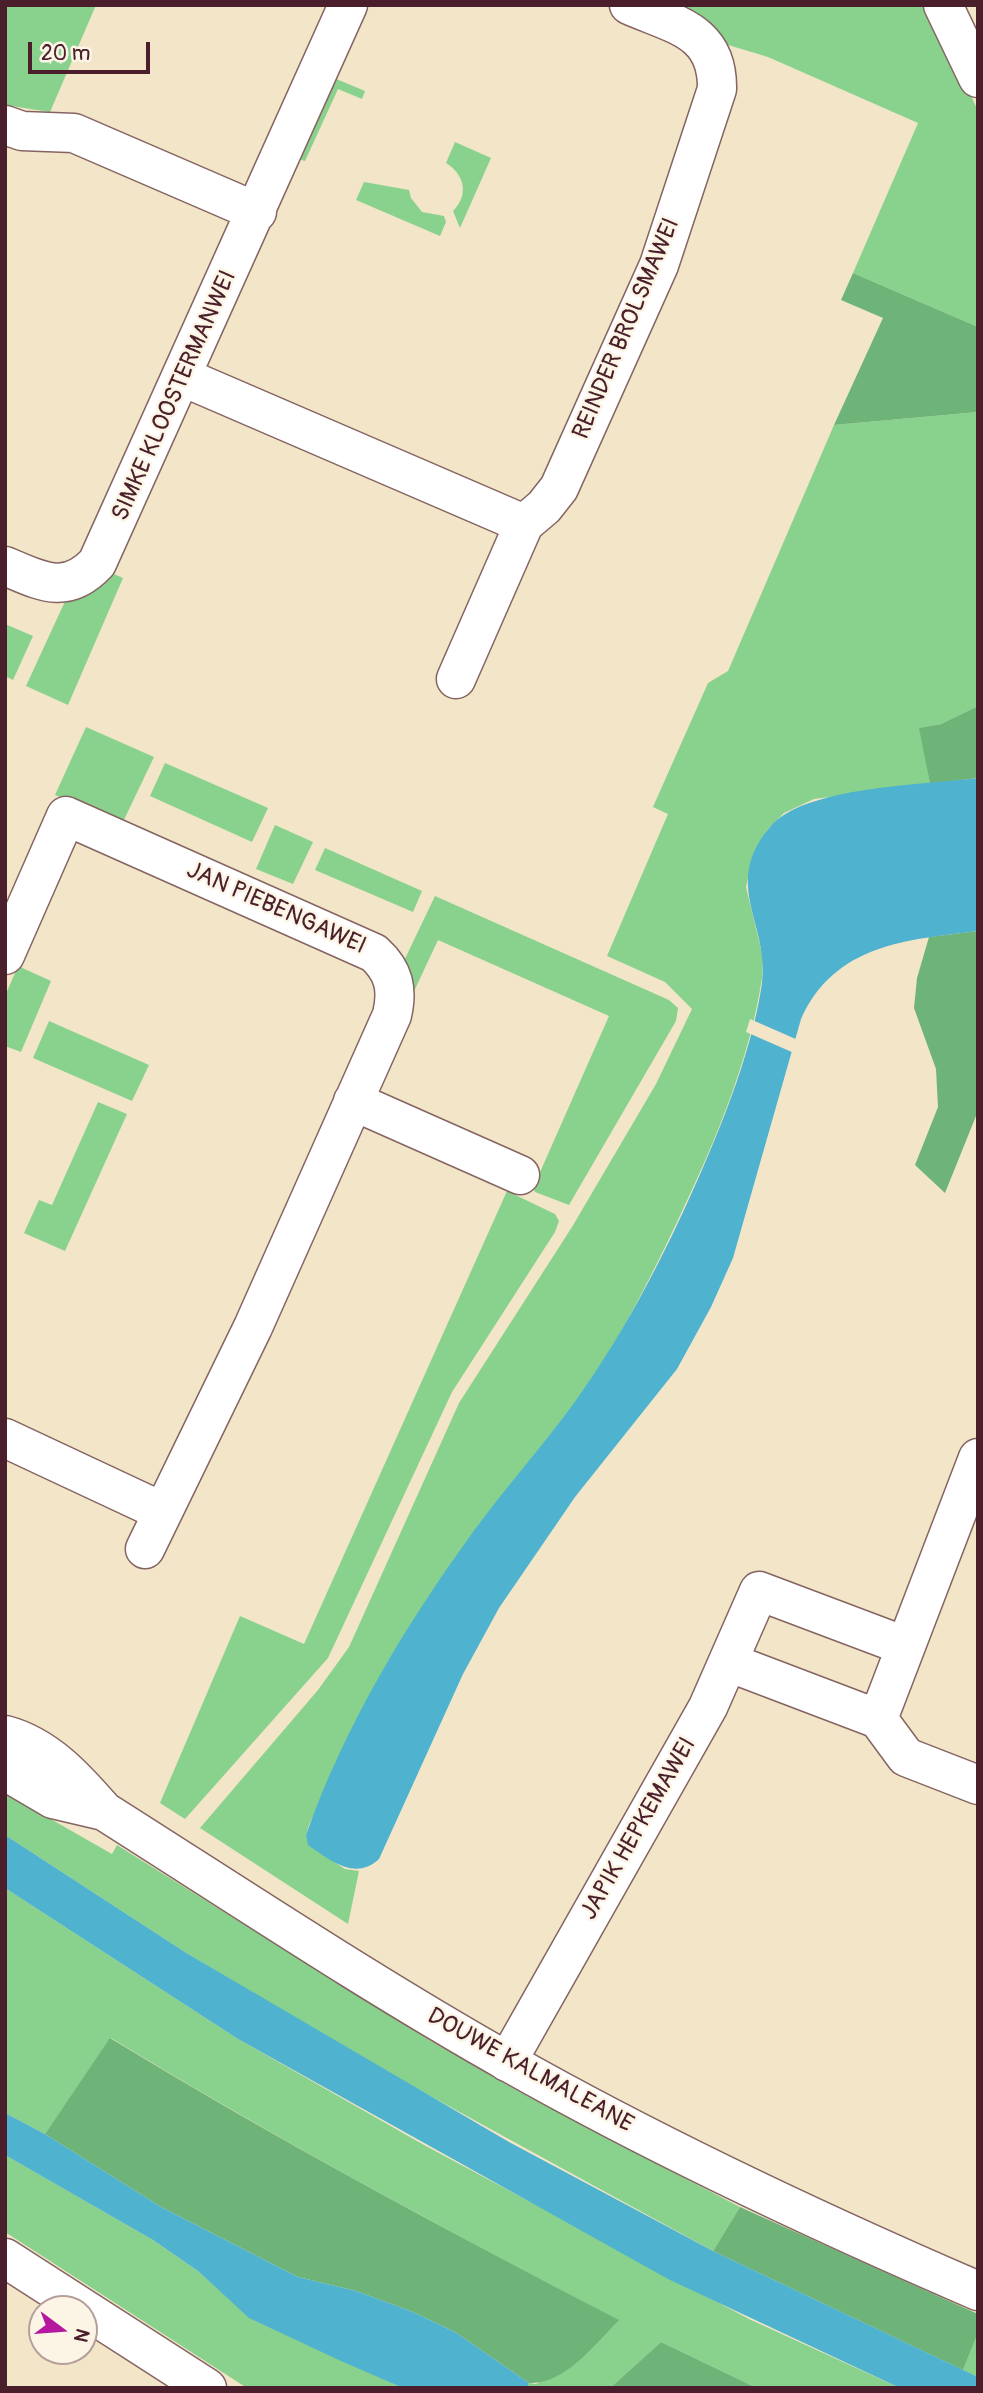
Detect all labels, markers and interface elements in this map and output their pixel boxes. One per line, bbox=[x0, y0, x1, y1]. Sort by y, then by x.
scale bar bbox=[32, 28, 154, 72]
text: 20 m bbox=[41, 40, 90, 67]
street label: REINDER BROLSMAWEI bbox=[567, 214, 687, 444]
street label: SIMKE KLOOSTERMANWEI bbox=[107, 266, 243, 526]
street label: JAN PIEBENGAWEI bbox=[182, 856, 370, 962]
street label: JAPIK HEPKEMAWEI bbox=[575, 1733, 703, 1925]
street label: DOUWE KALMALEANE bbox=[422, 2002, 638, 2140]
north arrow bbox=[28, 2295, 98, 2365]
text: N bbox=[68, 2326, 95, 2345]

